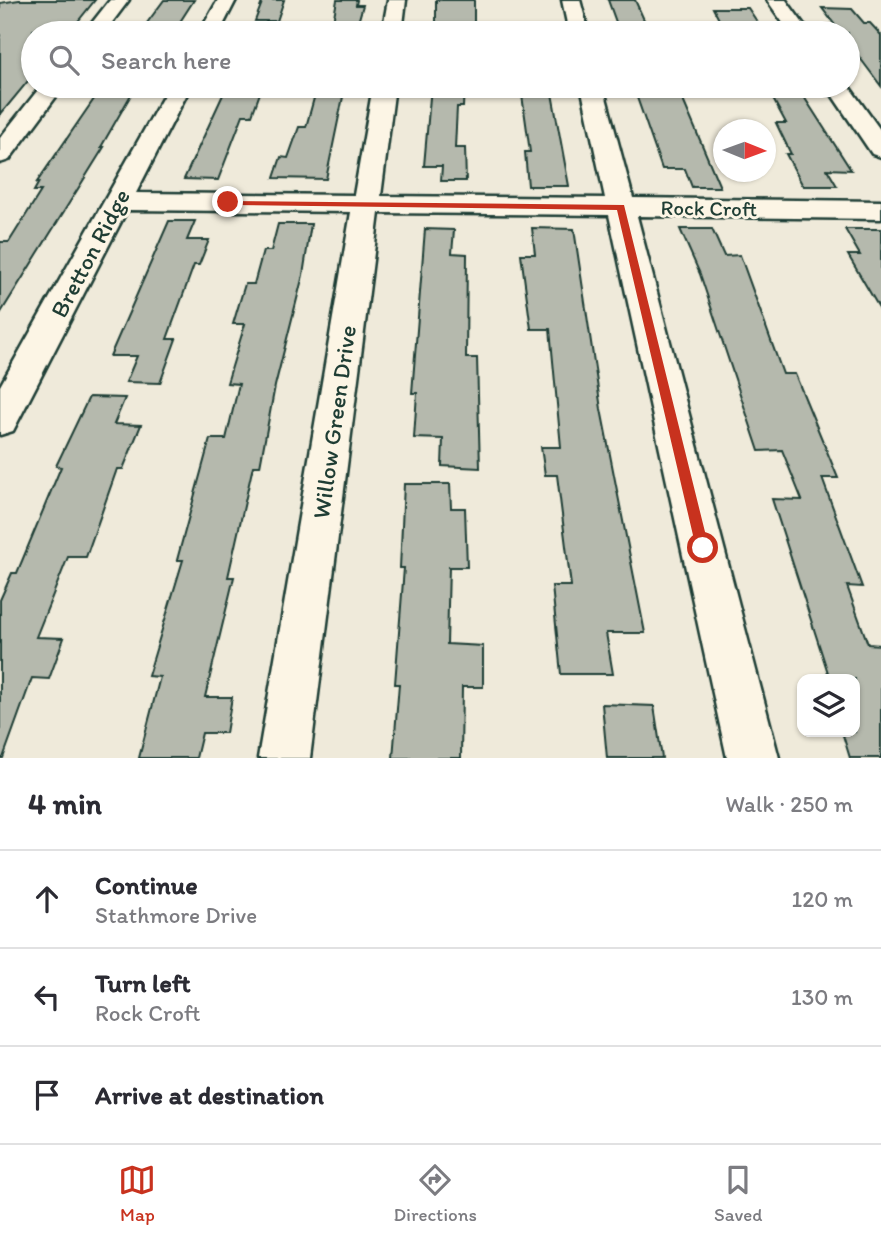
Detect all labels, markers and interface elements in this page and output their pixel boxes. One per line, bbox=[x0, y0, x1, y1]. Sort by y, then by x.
search box bbox=[21, 21, 860, 98]
icon: search bbox=[45, 41, 83, 79]
text: Search here bbox=[101, 44, 231, 76]
north arrow bbox=[713, 119, 776, 182]
street label: Bretton Ridge bbox=[44, 184, 136, 322]
route end bbox=[212, 186, 243, 217]
street label: Rock Croft bbox=[661, 195, 757, 221]
street label: Willow Green Drive bbox=[306, 323, 362, 521]
route start bbox=[687, 532, 718, 563]
map controls bbox=[797, 674, 860, 737]
button: layers bbox=[797, 674, 860, 737]
text: 4 min bbox=[28, 785, 102, 822]
text: Walk · 250 m bbox=[725, 790, 853, 818]
text: Continue bbox=[95, 869, 198, 901]
icon: ahead bbox=[28, 880, 66, 918]
text: 120 m bbox=[792, 885, 853, 913]
text: Stathmore Drive bbox=[95, 901, 257, 929]
text: Turn left bbox=[95, 967, 191, 999]
icon: left bbox=[28, 978, 66, 1016]
text: 130 m bbox=[791, 983, 853, 1011]
text: Rock Croft bbox=[95, 999, 201, 1027]
icon: arrive bbox=[28, 1076, 66, 1114]
text: Arrive at destination bbox=[95, 1079, 324, 1111]
tab: Map bbox=[118, 1161, 156, 1226]
tab: Directions bbox=[393, 1161, 477, 1226]
tab: Saved bbox=[714, 1161, 762, 1226]

